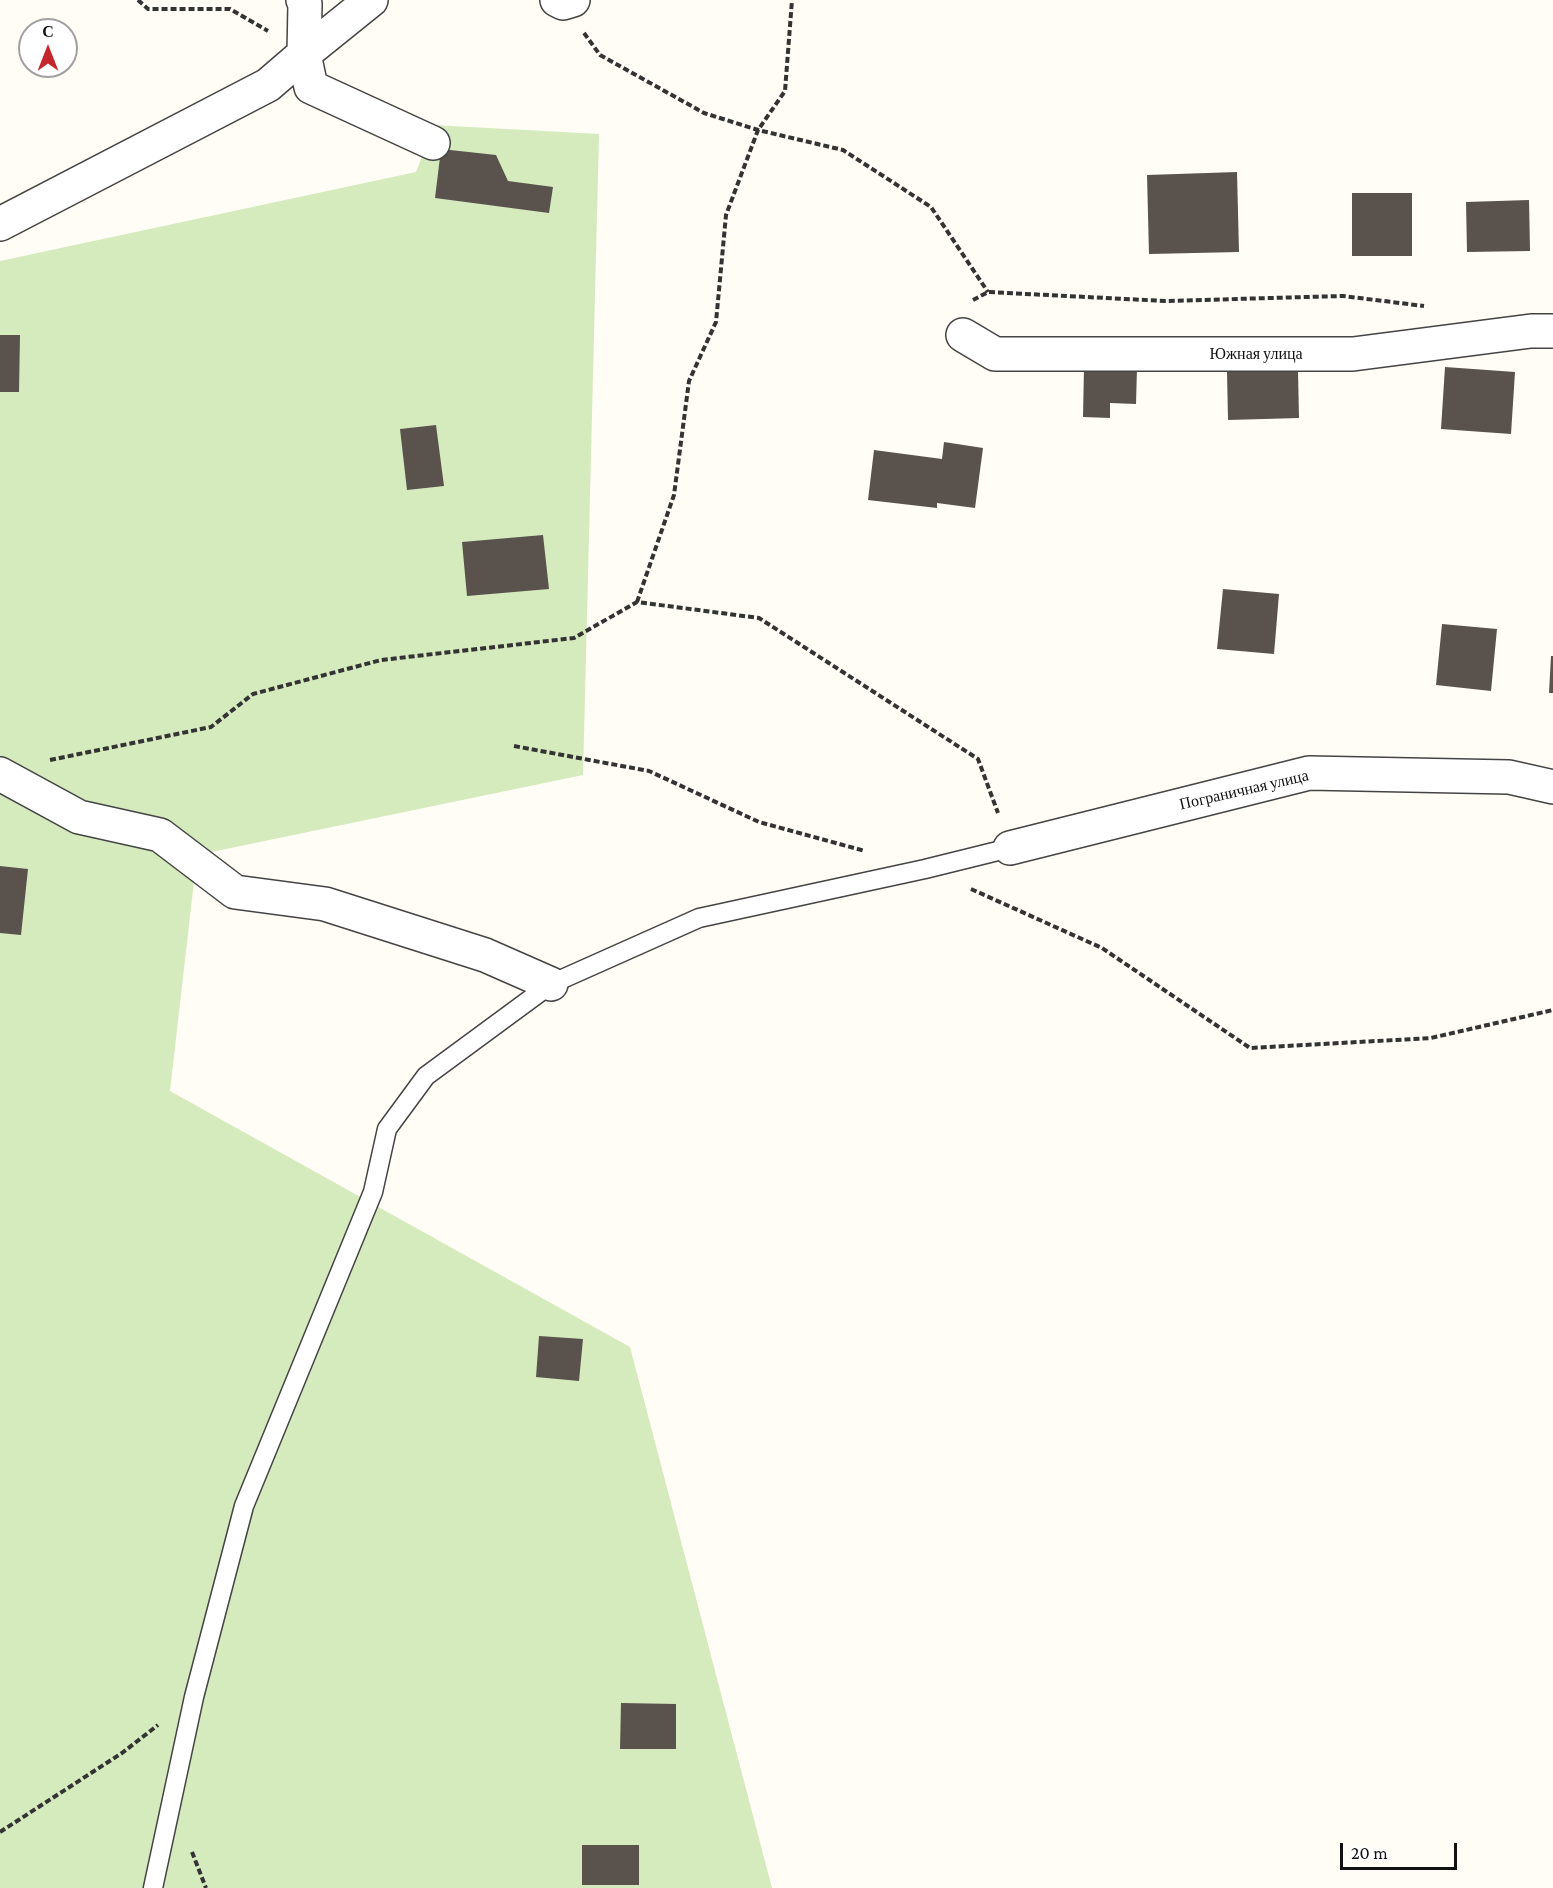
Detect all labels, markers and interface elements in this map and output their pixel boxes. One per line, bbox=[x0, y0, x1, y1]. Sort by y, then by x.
north arrow bbox=[18, 18, 78, 78]
text: С bbox=[42, 23, 54, 40]
street label: Южная улица bbox=[1209, 344, 1303, 364]
street label: Пограничная улица bbox=[1178, 766, 1310, 814]
scale bar bbox=[1343, 1831, 1460, 1869]
text: 20 m bbox=[1351, 1843, 1388, 1863]

